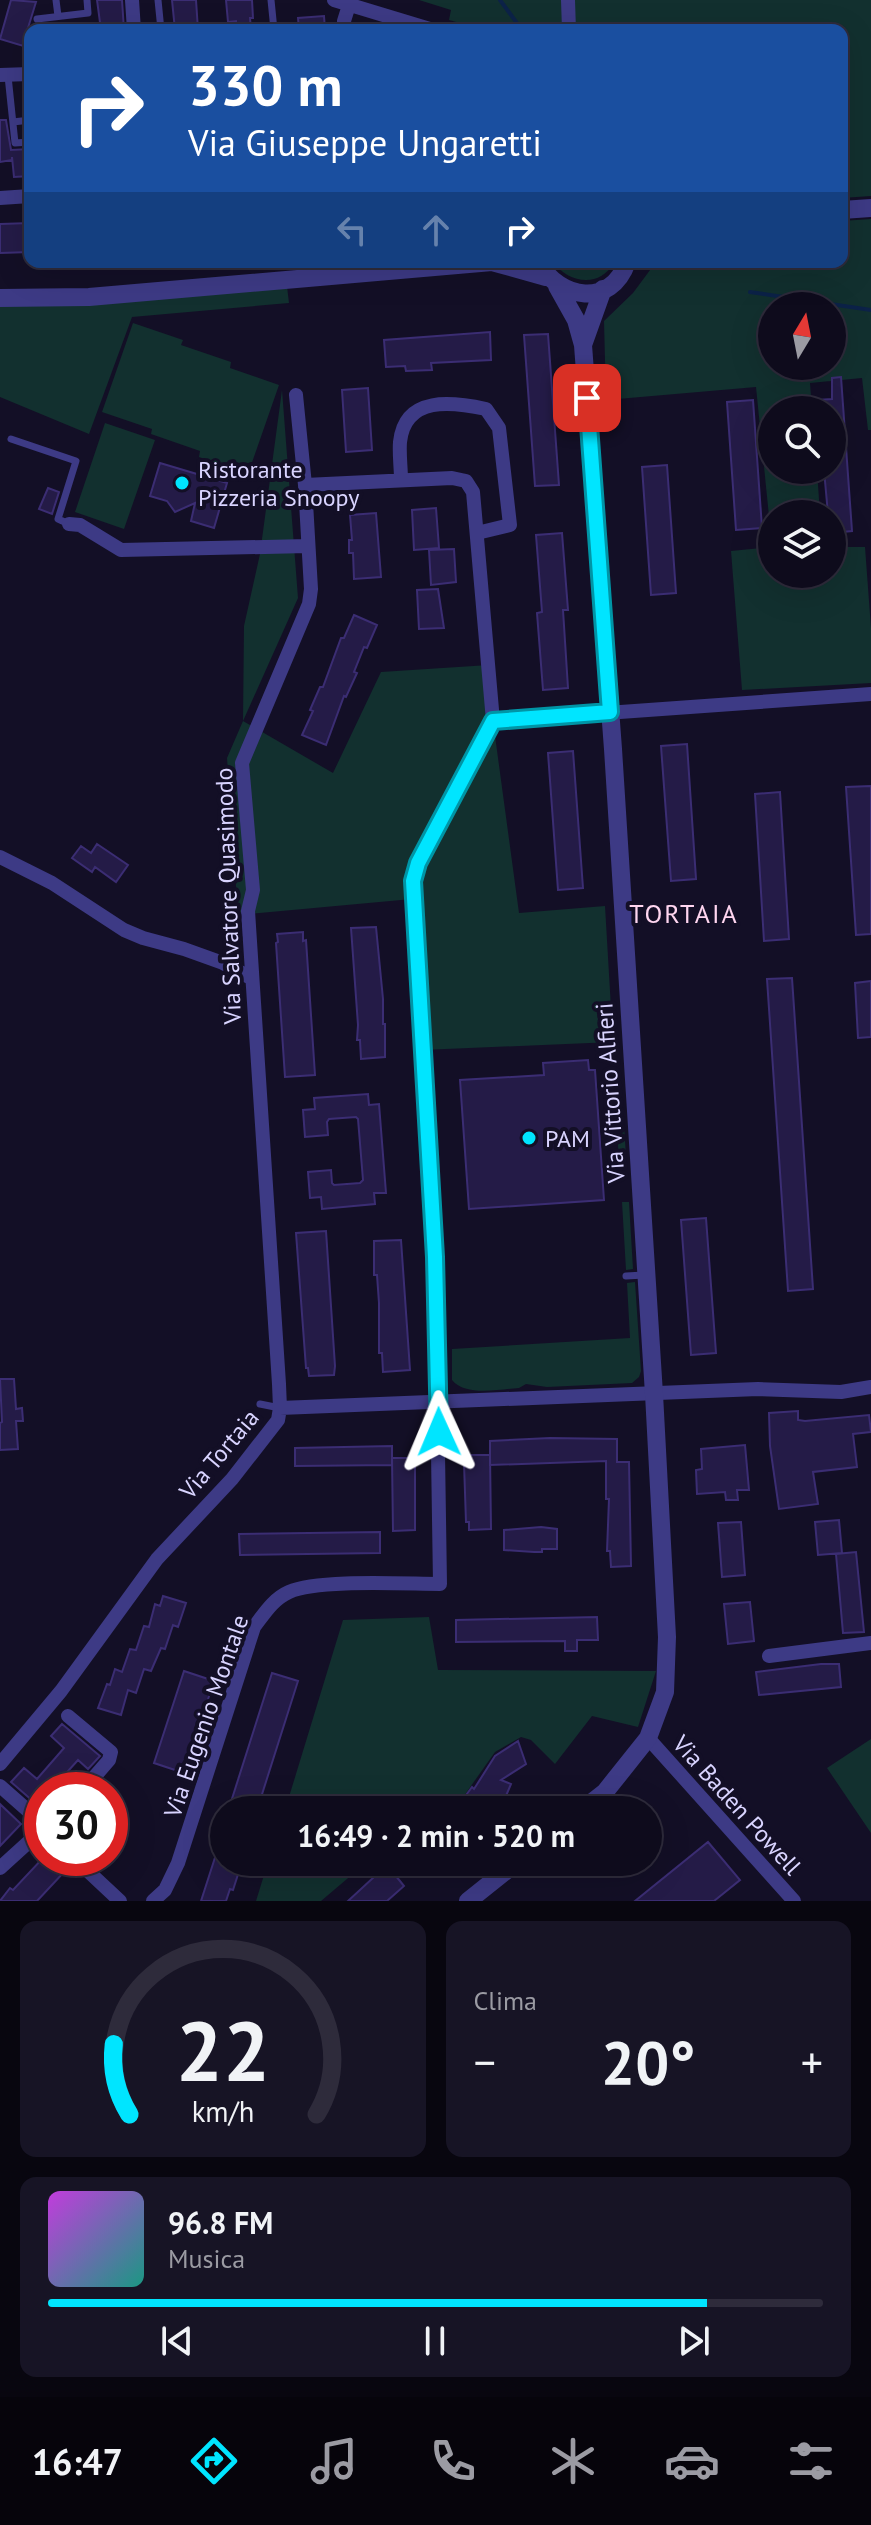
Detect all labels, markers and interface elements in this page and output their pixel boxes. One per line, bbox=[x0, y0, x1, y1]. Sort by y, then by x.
text: 330 m bbox=[188, 49, 343, 121]
icon: right bbox=[56, 56, 160, 160]
text: Via Giuseppe Ungaretti bbox=[188, 119, 542, 166]
icon: left bbox=[330, 208, 374, 252]
icon: ahead bbox=[414, 208, 458, 252]
icon: right bbox=[498, 208, 542, 252]
north arrow bbox=[758, 292, 846, 380]
map controls bbox=[758, 292, 846, 588]
pin bbox=[553, 364, 621, 432]
icon: arrive bbox=[565, 376, 609, 420]
button: search bbox=[758, 396, 846, 484]
place label: Ristorante Pizzeria Snoopy bbox=[198, 454, 360, 513]
marker: Ristorante Pizzeria Snoopy bbox=[173, 474, 191, 492]
button: layers bbox=[758, 500, 846, 588]
street label: Via Salvatore Quasimodo bbox=[208, 767, 248, 1026]
district label: TORTAIA bbox=[629, 897, 739, 930]
street label: Via Vittorio Alfieri bbox=[588, 1002, 632, 1185]
place label: PAM bbox=[545, 1123, 590, 1154]
marker: PAM bbox=[520, 1129, 538, 1147]
position arrow bbox=[397, 1390, 481, 1474]
street label: Via Tortaia bbox=[172, 1403, 266, 1506]
street label: Via Eugenio Montale bbox=[156, 1611, 255, 1822]
street label: Via Baden Powell bbox=[665, 1728, 808, 1881]
speed limit sign: 30 bbox=[24, 1772, 128, 1876]
text: 16:49 · 2 min · 520 m bbox=[297, 1816, 575, 1855]
text: Clima bbox=[474, 1984, 537, 2017]
text: 22 bbox=[176, 1996, 270, 2104]
text: 20° bbox=[601, 2023, 695, 2101]
text: − bbox=[474, 2033, 496, 2090]
text: + bbox=[801, 2033, 823, 2090]
text: km/h bbox=[191, 2093, 254, 2130]
text: 96.8 FM bbox=[168, 2203, 273, 2242]
text: Musica bbox=[168, 2242, 245, 2275]
icon: previous bbox=[155, 2319, 199, 2363]
icon: pause bbox=[413, 2319, 457, 2363]
icon: next bbox=[672, 2319, 716, 2363]
icon: directions bbox=[186, 2433, 242, 2489]
icon: music bbox=[306, 2433, 362, 2489]
icon: phone bbox=[425, 2433, 481, 2489]
icon: climate bbox=[545, 2433, 601, 2489]
icon: car bbox=[664, 2433, 720, 2489]
icon: filters bbox=[783, 2433, 839, 2489]
text: 16:47 bbox=[32, 2438, 123, 2485]

